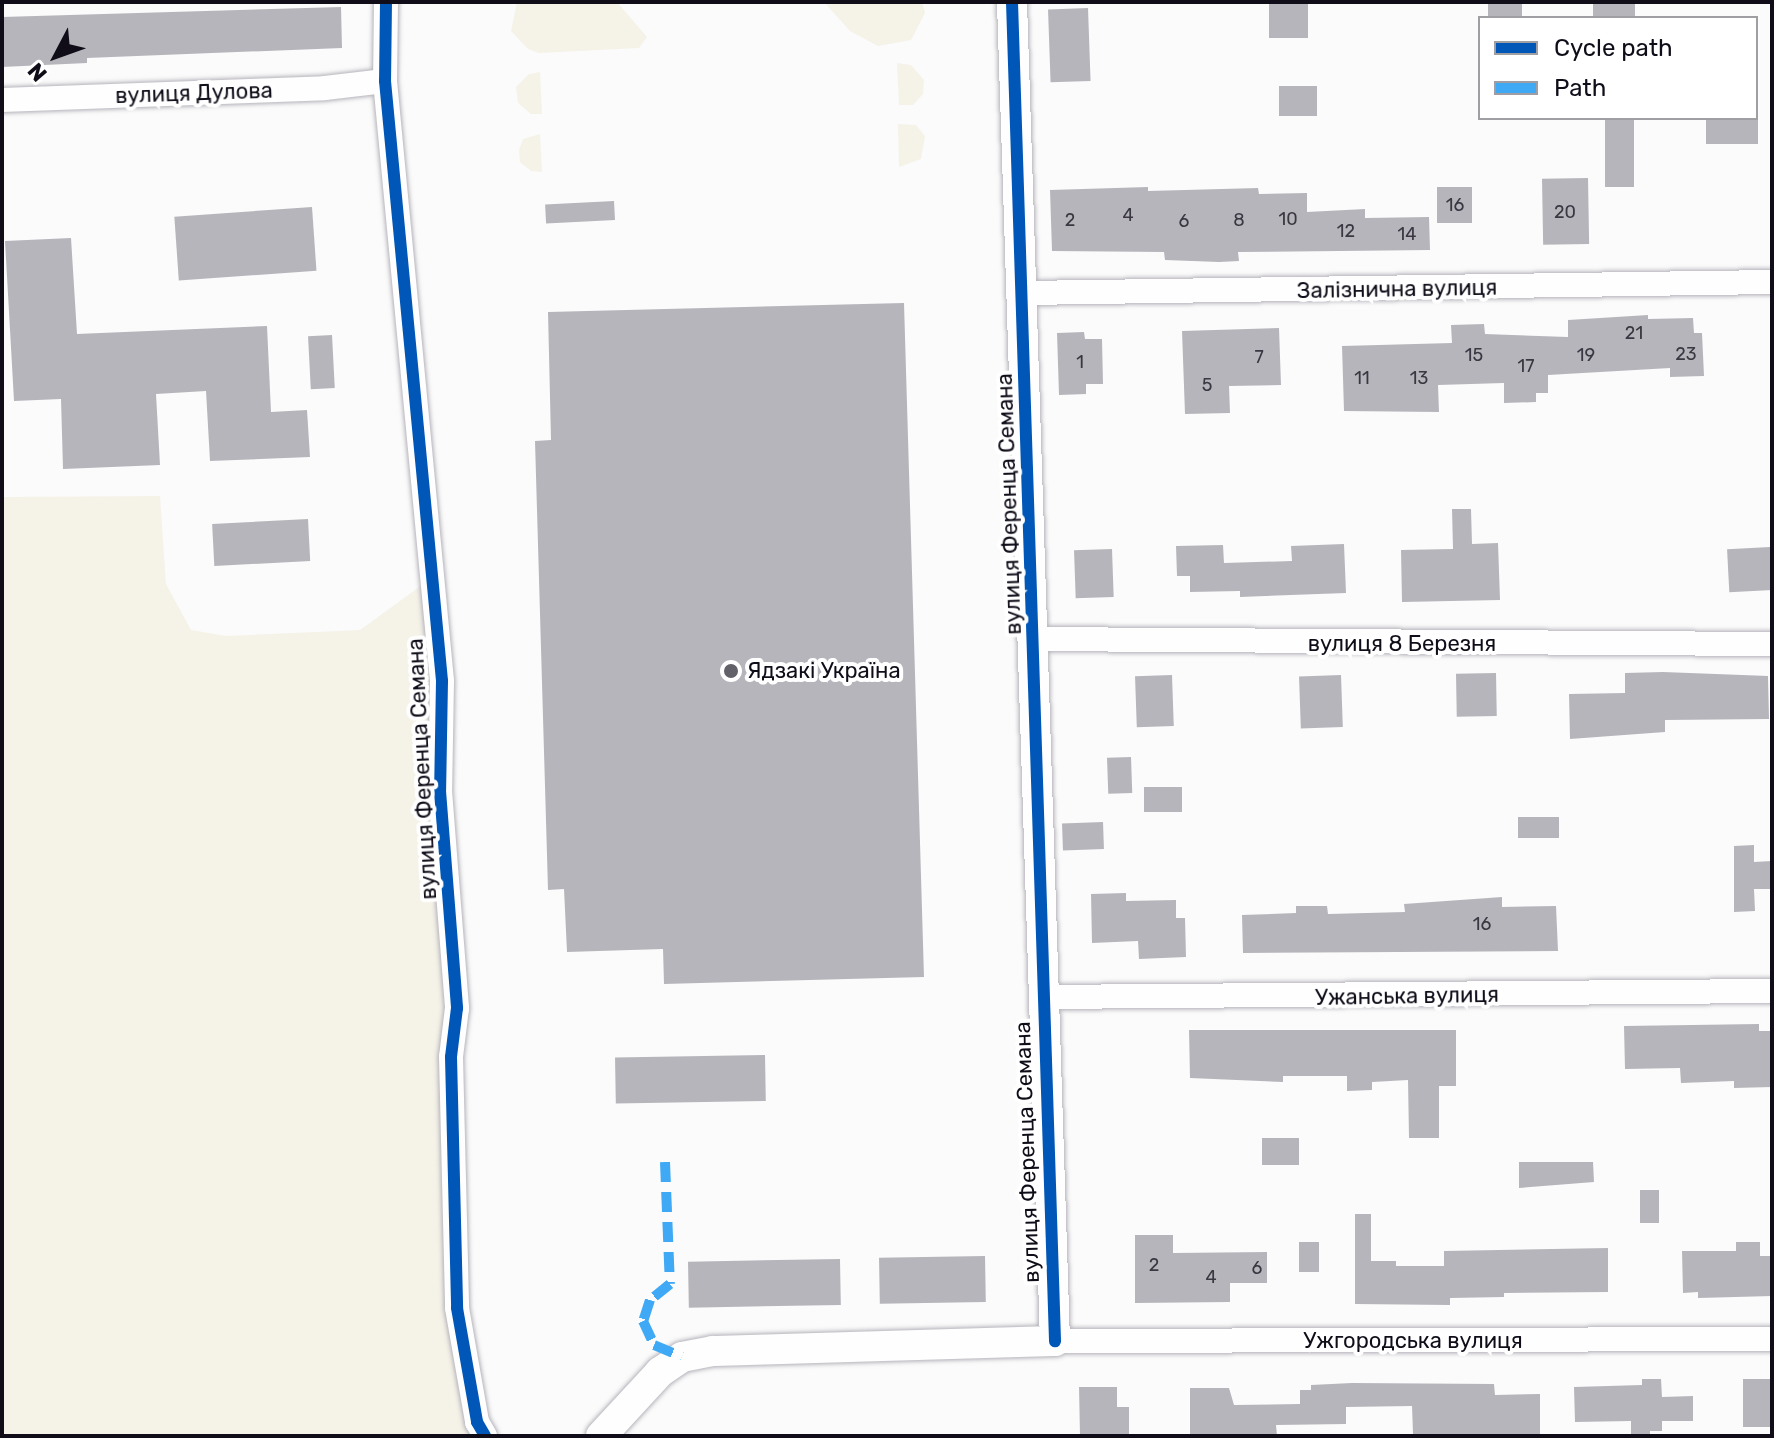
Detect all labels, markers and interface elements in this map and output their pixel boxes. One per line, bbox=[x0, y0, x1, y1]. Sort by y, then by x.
north arrow bbox=[16, 16, 96, 96]
legend bbox=[1478, 16, 1758, 120]
text: Cycle path bbox=[1554, 34, 1673, 62]
text: N bbox=[22, 57, 53, 87]
text: Path bbox=[1554, 74, 1606, 102]
street label: вулиця Дулова bbox=[115, 77, 273, 109]
house number: 16 bbox=[1446, 194, 1464, 216]
house number: 20 bbox=[1554, 201, 1576, 223]
house number: 4 bbox=[1122, 204, 1134, 226]
house number: 10 bbox=[1278, 208, 1298, 230]
house number: 2 bbox=[1065, 209, 1075, 231]
house number: 8 bbox=[1233, 209, 1245, 231]
house number: 6 bbox=[1179, 210, 1189, 232]
house number: 12 bbox=[1337, 220, 1355, 242]
house number: 14 bbox=[1398, 223, 1416, 245]
street label: Залізнична вулиця bbox=[1297, 274, 1497, 304]
house number: 21 bbox=[1625, 322, 1643, 344]
house number: 23 bbox=[1675, 343, 1697, 365]
house number: 15 bbox=[1465, 344, 1483, 366]
house number: 19 bbox=[1577, 344, 1595, 366]
house number: 7 bbox=[1254, 346, 1264, 368]
house number: 1 bbox=[1076, 351, 1084, 373]
house number: 17 bbox=[1518, 355, 1534, 377]
house number: 11 bbox=[1354, 367, 1370, 389]
house number: 13 bbox=[1410, 367, 1428, 389]
street label: вулиця Ференца Семана bbox=[991, 373, 1027, 635]
house number: 5 bbox=[1202, 374, 1212, 396]
street label: вулиця 8 Березня bbox=[1308, 631, 1496, 657]
street label: вулиця Ференца Семана bbox=[402, 638, 442, 900]
place label: Ядзакі Україна bbox=[747, 658, 901, 684]
marker: Ядзакі Україна bbox=[722, 662, 740, 680]
house number: 16 bbox=[1473, 913, 1491, 935]
street label: Ужанська вулиця bbox=[1315, 981, 1499, 1011]
street label: вулиця Ференца Семана bbox=[1009, 1021, 1045, 1283]
house number: 2 bbox=[1149, 1254, 1159, 1276]
house number: 6 bbox=[1252, 1257, 1262, 1279]
house number: 4 bbox=[1205, 1266, 1217, 1288]
street label: Ужгородська вулиця bbox=[1303, 1328, 1523, 1354]

